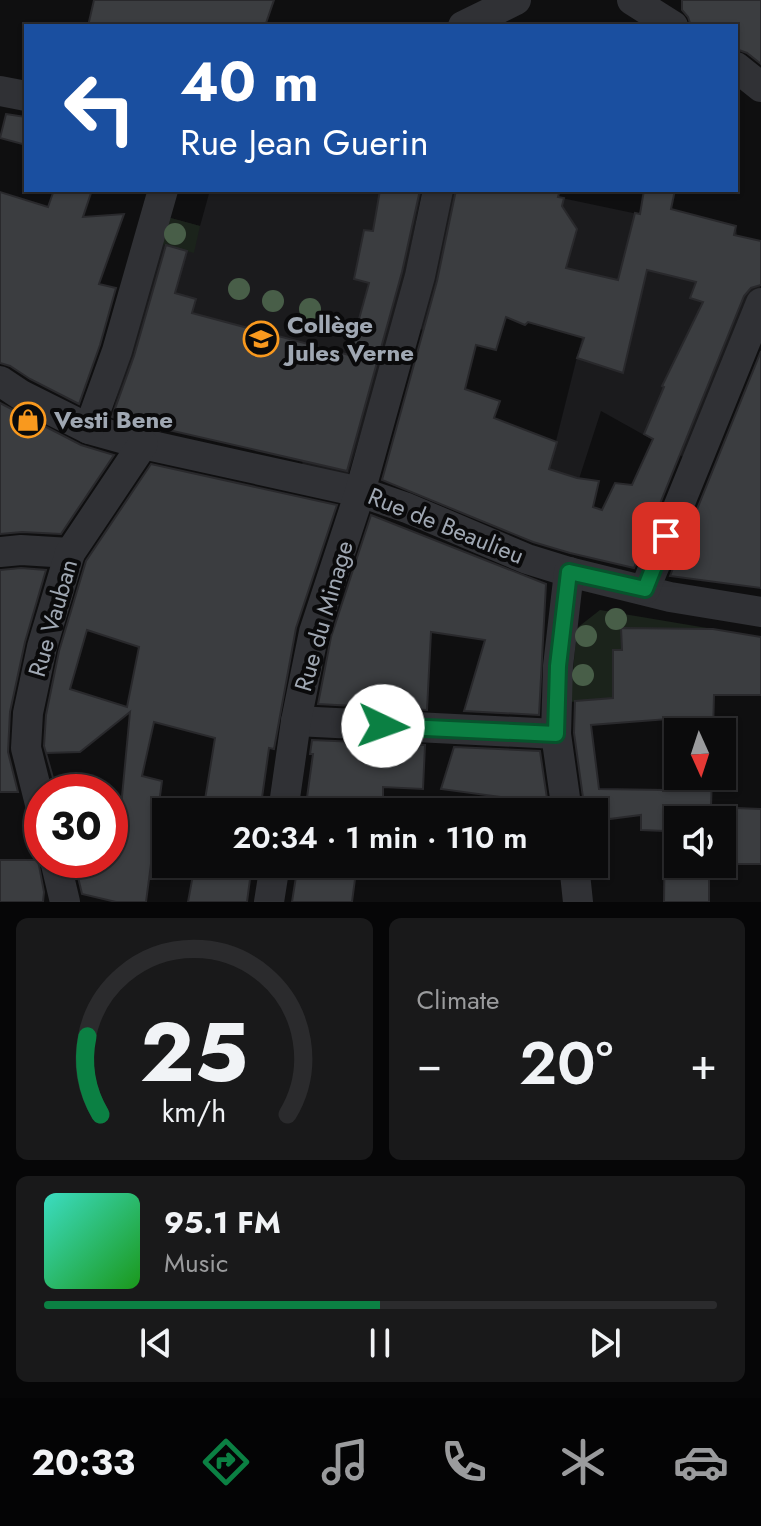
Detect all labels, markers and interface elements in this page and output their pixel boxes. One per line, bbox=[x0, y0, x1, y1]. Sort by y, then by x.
text: 40 m bbox=[180, 41, 319, 122]
icon: left bbox=[48, 56, 152, 160]
text: Rue Jean Guerin bbox=[180, 116, 429, 168]
place label: Collège Jules Verne bbox=[283, 307, 414, 370]
school or university icon: Collège Jules Verne bbox=[242, 320, 280, 358]
shop icon: Vesti Bene bbox=[9, 401, 47, 439]
place label: Vesti Bene bbox=[53, 402, 173, 437]
street label: Rue de Beaulieu bbox=[363, 478, 529, 573]
pin bbox=[632, 502, 700, 570]
icon: arrive bbox=[644, 514, 688, 558]
street label: Rue du Minage bbox=[285, 537, 362, 695]
street label: Rue Vauban bbox=[19, 555, 86, 681]
position arrow bbox=[341, 684, 425, 768]
north arrow bbox=[664, 718, 736, 790]
map controls bbox=[664, 718, 736, 878]
speed limit sign: 30 bbox=[24, 774, 128, 878]
button: sound bbox=[664, 806, 736, 878]
text: 20:34 · 1 min · 110 m bbox=[232, 816, 528, 859]
text: Climate bbox=[417, 981, 499, 1019]
text: 25 bbox=[140, 992, 248, 1112]
text: 20° bbox=[519, 1020, 613, 1107]
text: − bbox=[417, 1032, 442, 1096]
text: + bbox=[690, 1032, 717, 1096]
text: km/h bbox=[162, 1091, 227, 1133]
text: 95.1 FM bbox=[164, 1201, 281, 1244]
text: Music bbox=[164, 1244, 228, 1282]
icon: previous bbox=[134, 1321, 178, 1365]
icon: pause bbox=[358, 1321, 402, 1365]
icon: next bbox=[583, 1321, 627, 1365]
icon: directions bbox=[198, 1434, 254, 1490]
icon: music bbox=[317, 1434, 373, 1490]
icon: phone bbox=[436, 1434, 492, 1490]
icon: climate bbox=[555, 1434, 611, 1490]
icon: car bbox=[673, 1434, 729, 1490]
text: 20:33 bbox=[31, 1436, 135, 1488]

